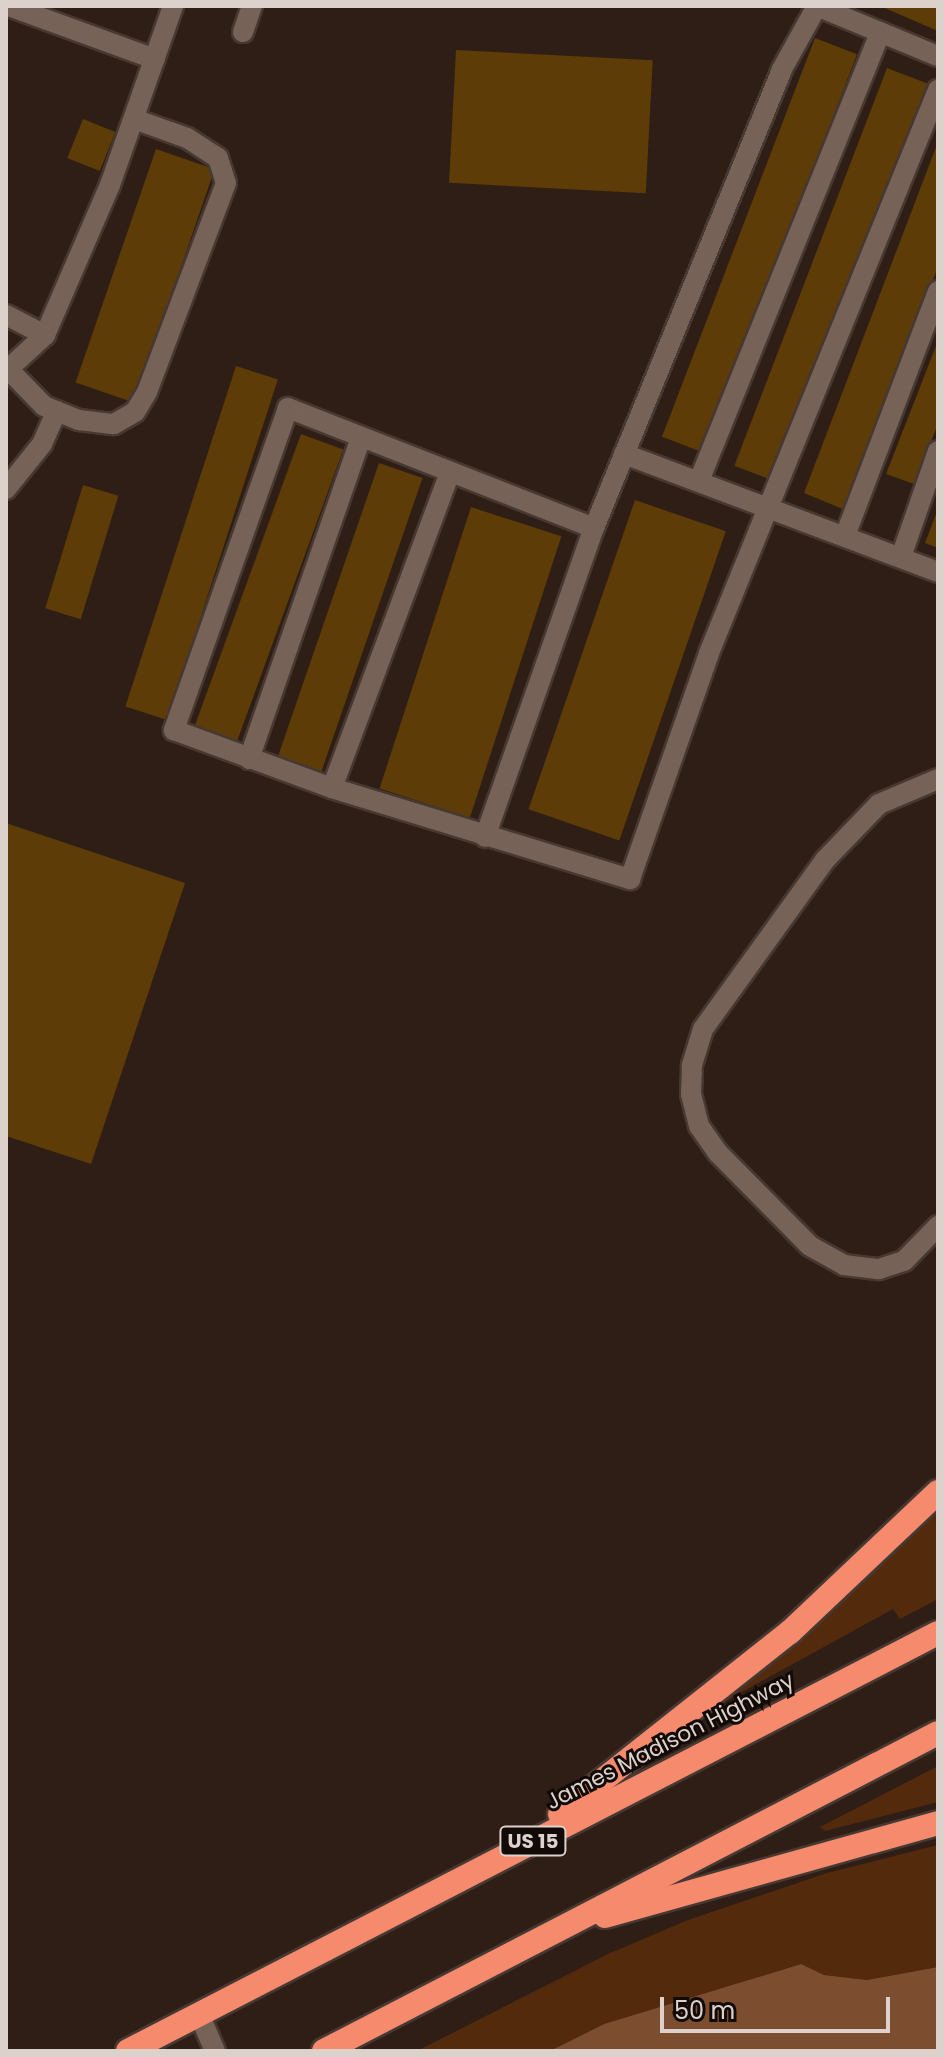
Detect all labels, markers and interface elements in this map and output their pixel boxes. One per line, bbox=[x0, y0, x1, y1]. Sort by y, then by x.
street label: James Madison Highway bbox=[542, 1667, 798, 1815]
road number: US 15 bbox=[499, 1825, 567, 1857]
scale bar bbox=[664, 1981, 894, 2031]
text: 50 m bbox=[674, 1994, 735, 2027]

